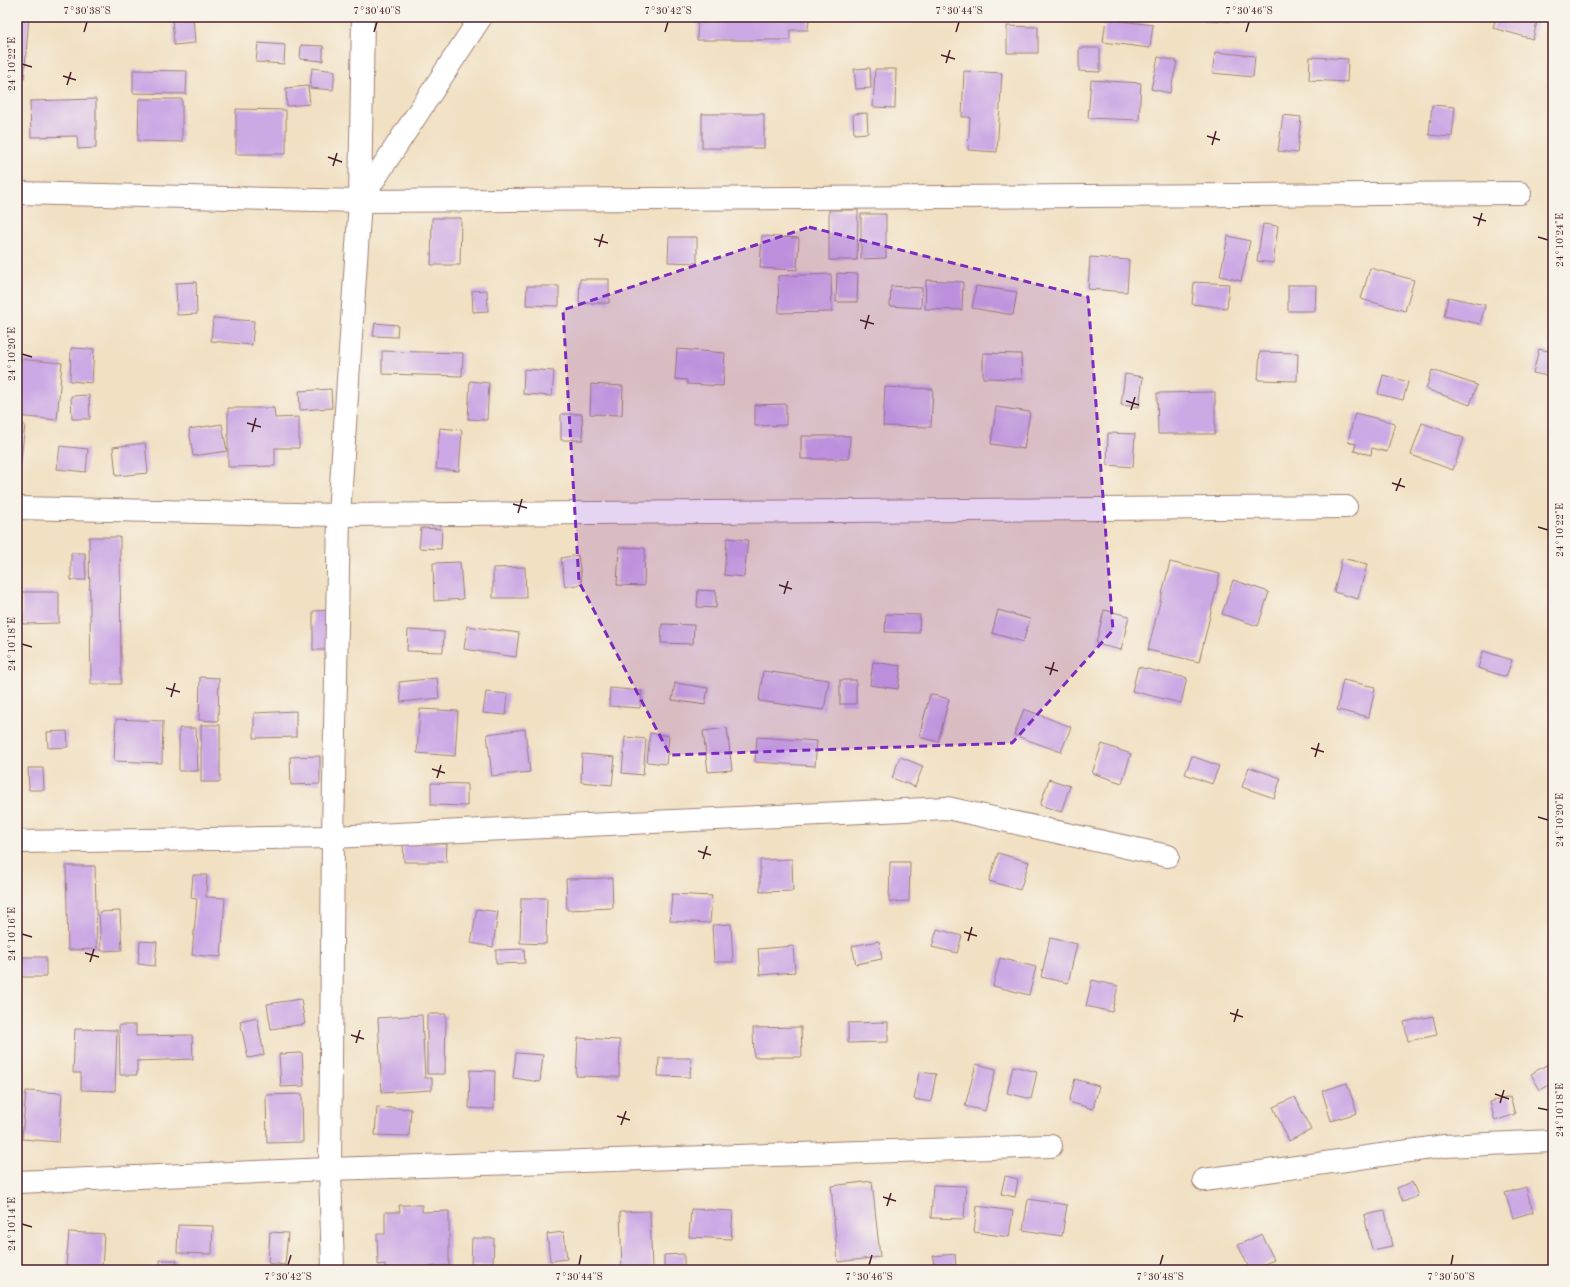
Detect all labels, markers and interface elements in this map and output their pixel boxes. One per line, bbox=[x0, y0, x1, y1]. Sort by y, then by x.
text: 7°30'38"S bbox=[63, 6, 111, 16]
text: 7°30'40"S bbox=[353, 6, 401, 16]
text: 7°30'42"S bbox=[644, 6, 692, 16]
text: 7°30'44"S bbox=[935, 6, 983, 16]
text: 7°30'46"S bbox=[1225, 6, 1273, 16]
text: 24°10'22"E bbox=[7, 37, 17, 91]
text: 24°10'24"E bbox=[1555, 213, 1565, 267]
text: 24°10'20"E bbox=[7, 327, 17, 381]
text: 24°10'22"E bbox=[1555, 503, 1565, 557]
text: 24°10'18"E bbox=[7, 617, 17, 671]
text: 24°10'20"E bbox=[1555, 793, 1565, 847]
text: 24°10'16"E bbox=[7, 907, 17, 961]
text: 24°10'18"E bbox=[1555, 1083, 1565, 1137]
text: 24°10'14"E bbox=[7, 1197, 17, 1251]
text: 7°30'42"S bbox=[264, 1272, 312, 1282]
text: 7°30'44"S bbox=[555, 1272, 603, 1282]
text: 7°30'46"S bbox=[845, 1272, 893, 1282]
text: 7°30'48"S bbox=[1136, 1272, 1184, 1282]
text: 7°30'50"S bbox=[1427, 1272, 1475, 1282]

